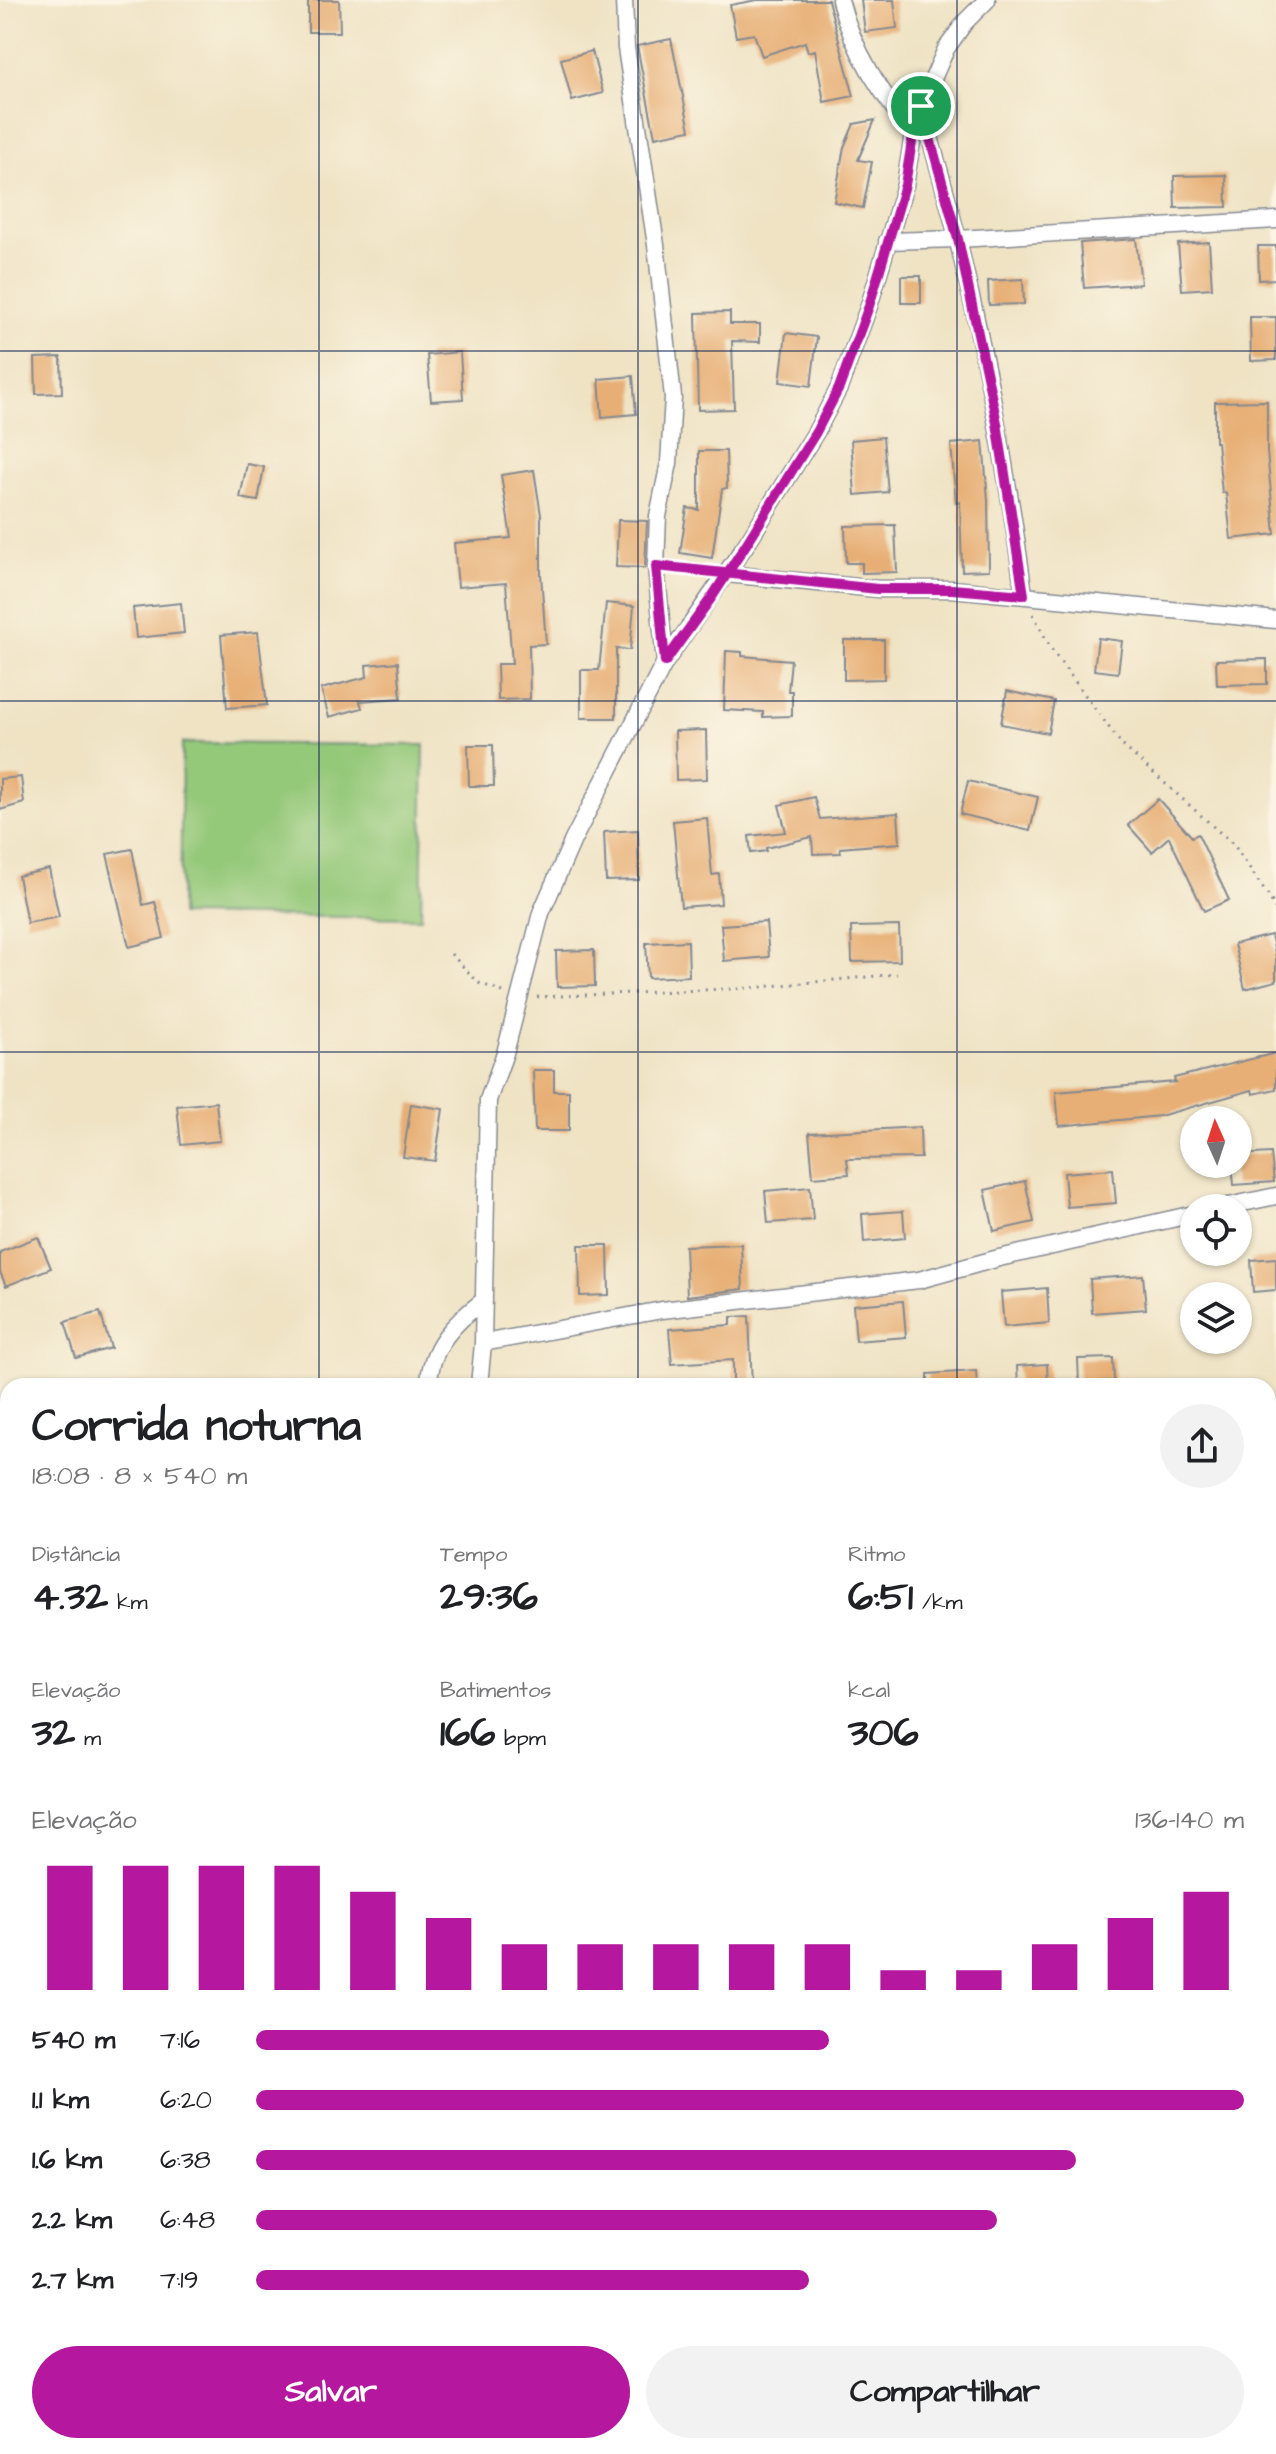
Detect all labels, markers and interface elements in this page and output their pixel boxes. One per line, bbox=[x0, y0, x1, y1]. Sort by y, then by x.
pin bbox=[887, 72, 955, 140]
icon: arrive bbox=[899, 84, 943, 128]
north arrow bbox=[1180, 1106, 1252, 1178]
map controls bbox=[1180, 1106, 1252, 1354]
button: locate bbox=[1180, 1194, 1252, 1266]
button: layers bbox=[1180, 1282, 1252, 1354]
text: Corrida noturna bbox=[32, 1397, 361, 1458]
button: share bbox=[1160, 1404, 1244, 1488]
text: 18:08 · 8 × 540 m bbox=[32, 1458, 247, 1494]
text: Distância bbox=[32, 1539, 120, 1570]
text: Tempo bbox=[440, 1539, 507, 1570]
text: Ritmo bbox=[848, 1539, 905, 1570]
text: 4.32 bbox=[32, 1570, 108, 1625]
text: 29:36 bbox=[440, 1570, 538, 1625]
text: 6:51 bbox=[848, 1570, 913, 1625]
text: km bbox=[108, 1587, 148, 1618]
text: /km bbox=[913, 1587, 963, 1618]
text: Elevação bbox=[32, 1675, 120, 1706]
text: Batimentos bbox=[440, 1675, 551, 1706]
text: kcal bbox=[848, 1675, 890, 1706]
text: 32 bbox=[32, 1706, 75, 1761]
text: 166 bbox=[440, 1706, 495, 1761]
text: 306 bbox=[848, 1706, 919, 1761]
text: m bbox=[75, 1723, 101, 1754]
text: bpm bbox=[495, 1723, 546, 1754]
text: Elevação bbox=[32, 1802, 137, 1838]
text: 136–140 m bbox=[1135, 1802, 1244, 1838]
text: 540 m bbox=[32, 2022, 115, 2058]
text: 7:16 bbox=[160, 2022, 200, 2058]
text: 1.1 km bbox=[32, 2082, 89, 2118]
text: 6:20 bbox=[160, 2082, 212, 2118]
text: 1.6 km bbox=[32, 2142, 102, 2178]
text: 6:38 bbox=[160, 2142, 211, 2178]
text: 2.2 km bbox=[32, 2202, 112, 2238]
text: 6:48 bbox=[160, 2202, 215, 2238]
text: 2.7 km bbox=[32, 2262, 113, 2298]
text: 7:19 bbox=[160, 2262, 198, 2298]
button: Salvar bbox=[32, 2346, 630, 2438]
button: Compartilhar bbox=[646, 2346, 1244, 2438]

